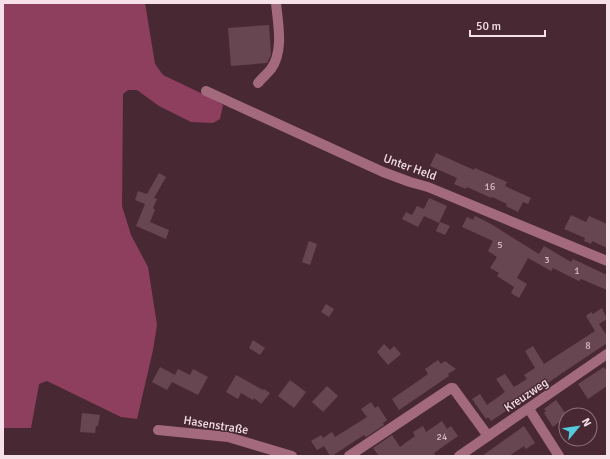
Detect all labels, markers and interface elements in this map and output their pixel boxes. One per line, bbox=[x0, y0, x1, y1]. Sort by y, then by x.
scale bar bbox=[470, 12, 545, 38]
text: 50 m bbox=[476, 19, 501, 34]
street label: Unter Held bbox=[381, 151, 439, 184]
house number: 16 bbox=[485, 181, 495, 193]
house number: 5 bbox=[497, 239, 503, 251]
house number: 3 bbox=[544, 254, 550, 266]
house number: 1 bbox=[574, 265, 580, 277]
house number: 8 bbox=[585, 340, 591, 352]
street label: Kreuzweg bbox=[501, 375, 551, 416]
north arrow bbox=[558, 407, 598, 447]
street label: Hasenstraße bbox=[182, 413, 249, 438]
text: N bbox=[579, 416, 594, 429]
house number: 24 bbox=[437, 431, 448, 443]

